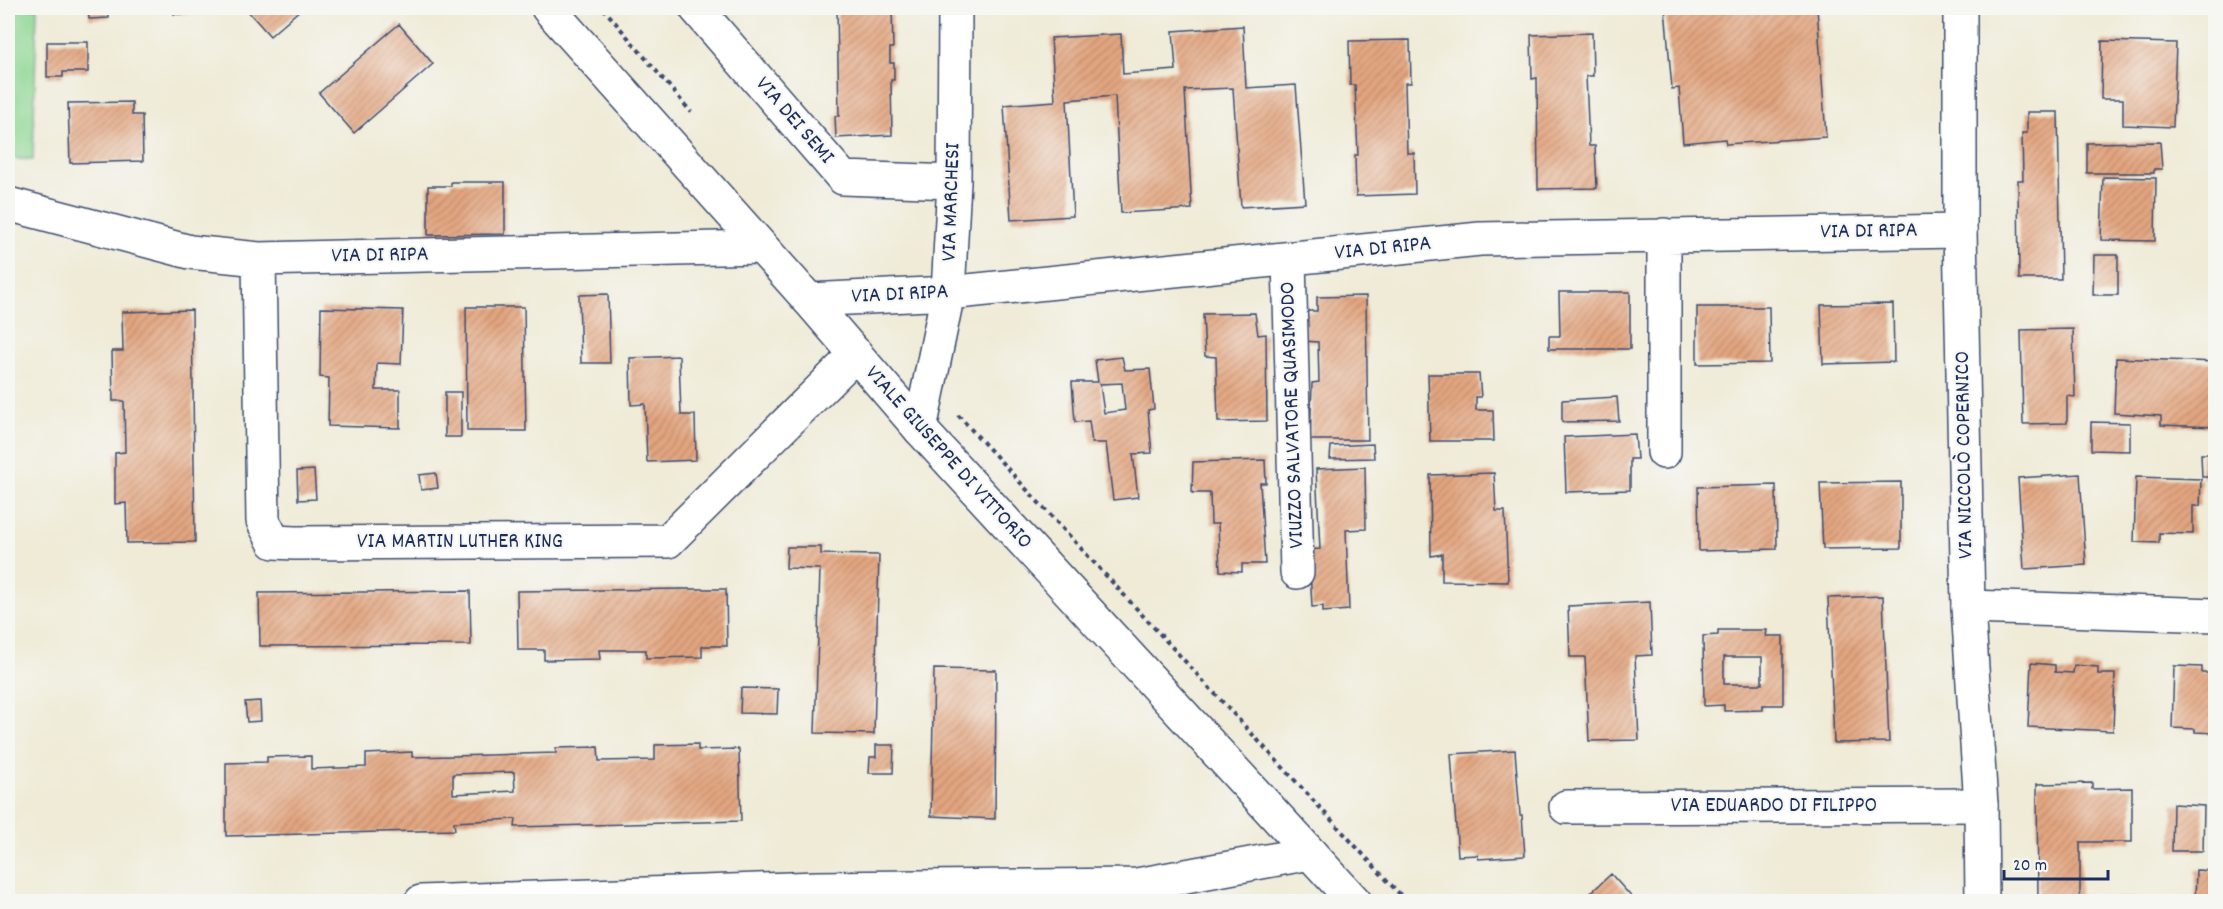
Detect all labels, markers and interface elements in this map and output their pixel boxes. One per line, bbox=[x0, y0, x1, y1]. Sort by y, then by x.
street label: VIA DEI SEMI bbox=[747, 70, 841, 172]
street label: VIA MARCHESI bbox=[934, 142, 970, 262]
street label: VIA DI RIPA bbox=[1820, 216, 1918, 248]
street label: VIA DI RIPA bbox=[1333, 229, 1433, 269]
street label: VIA DI RIPA bbox=[331, 240, 429, 272]
street label: VIA DI RIPA bbox=[851, 277, 949, 313]
street label: VIUZZO SALVATORE QUASIMODO bbox=[1273, 281, 1313, 549]
street label: VIA NICCOLÒ COPERNICO bbox=[1948, 351, 1982, 559]
street label: VIALE GIUSEPPE DI VITTORIO bbox=[857, 359, 1039, 557]
street label: VIA MARTIN LUTHER KING bbox=[357, 527, 563, 558]
street label: VIA EDUARDO DI FILIPPO bbox=[1671, 791, 1877, 822]
scale bar bbox=[2004, 843, 2108, 881]
text: 20 m bbox=[2013, 854, 2047, 879]

